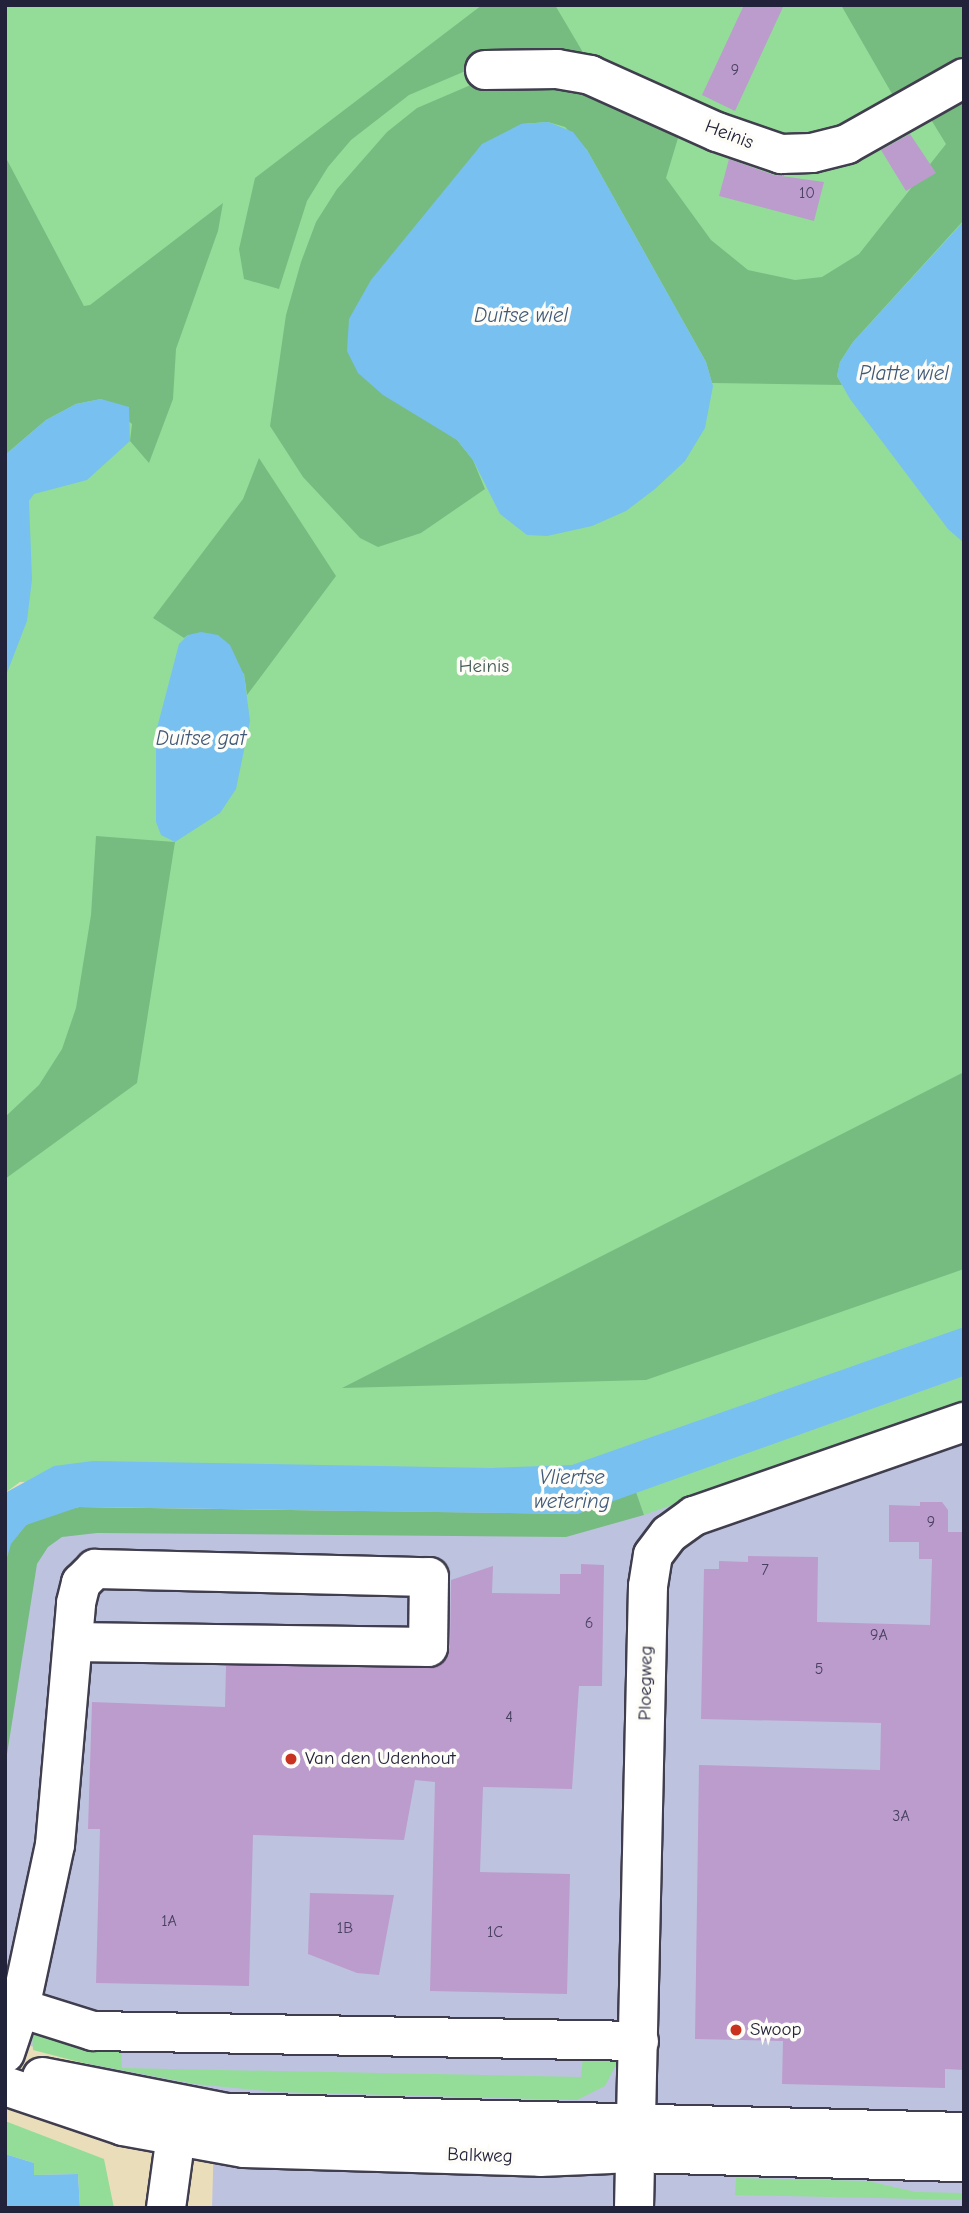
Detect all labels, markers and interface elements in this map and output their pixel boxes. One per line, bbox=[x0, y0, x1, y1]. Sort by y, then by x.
house number: 9 bbox=[731, 60, 739, 80]
street label: Heinis bbox=[701, 115, 757, 155]
house number: 10 bbox=[799, 183, 815, 203]
water label: Duitse wiel bbox=[474, 302, 568, 328]
water label: Platte wiel bbox=[859, 360, 949, 386]
park label: Heinis bbox=[459, 656, 509, 678]
water label: Duitse gat bbox=[156, 725, 246, 751]
water label: Vliertse wetering bbox=[534, 1464, 610, 1514]
house number: 9 bbox=[927, 1512, 935, 1532]
house number: 7 bbox=[761, 1560, 769, 1580]
house number: 6 bbox=[585, 1613, 593, 1633]
house number: 9A bbox=[870, 1625, 888, 1645]
street label: Ploegweg bbox=[634, 1645, 658, 1721]
house number: 5 bbox=[815, 1659, 823, 1679]
house number: 4 bbox=[505, 1707, 513, 1727]
place label: Van den Udenhout bbox=[305, 1748, 456, 1770]
marker: Van den Udenhout bbox=[283, 1751, 299, 1767]
house number: 3A bbox=[892, 1806, 910, 1826]
house number: 1A bbox=[161, 1911, 177, 1931]
house number: 1B bbox=[337, 1918, 353, 1938]
house number: 1C bbox=[487, 1922, 503, 1942]
place label: Swoop bbox=[750, 2019, 802, 2041]
marker: Swoop bbox=[728, 2022, 744, 2038]
street label: Balkweg bbox=[447, 2143, 513, 2169]

